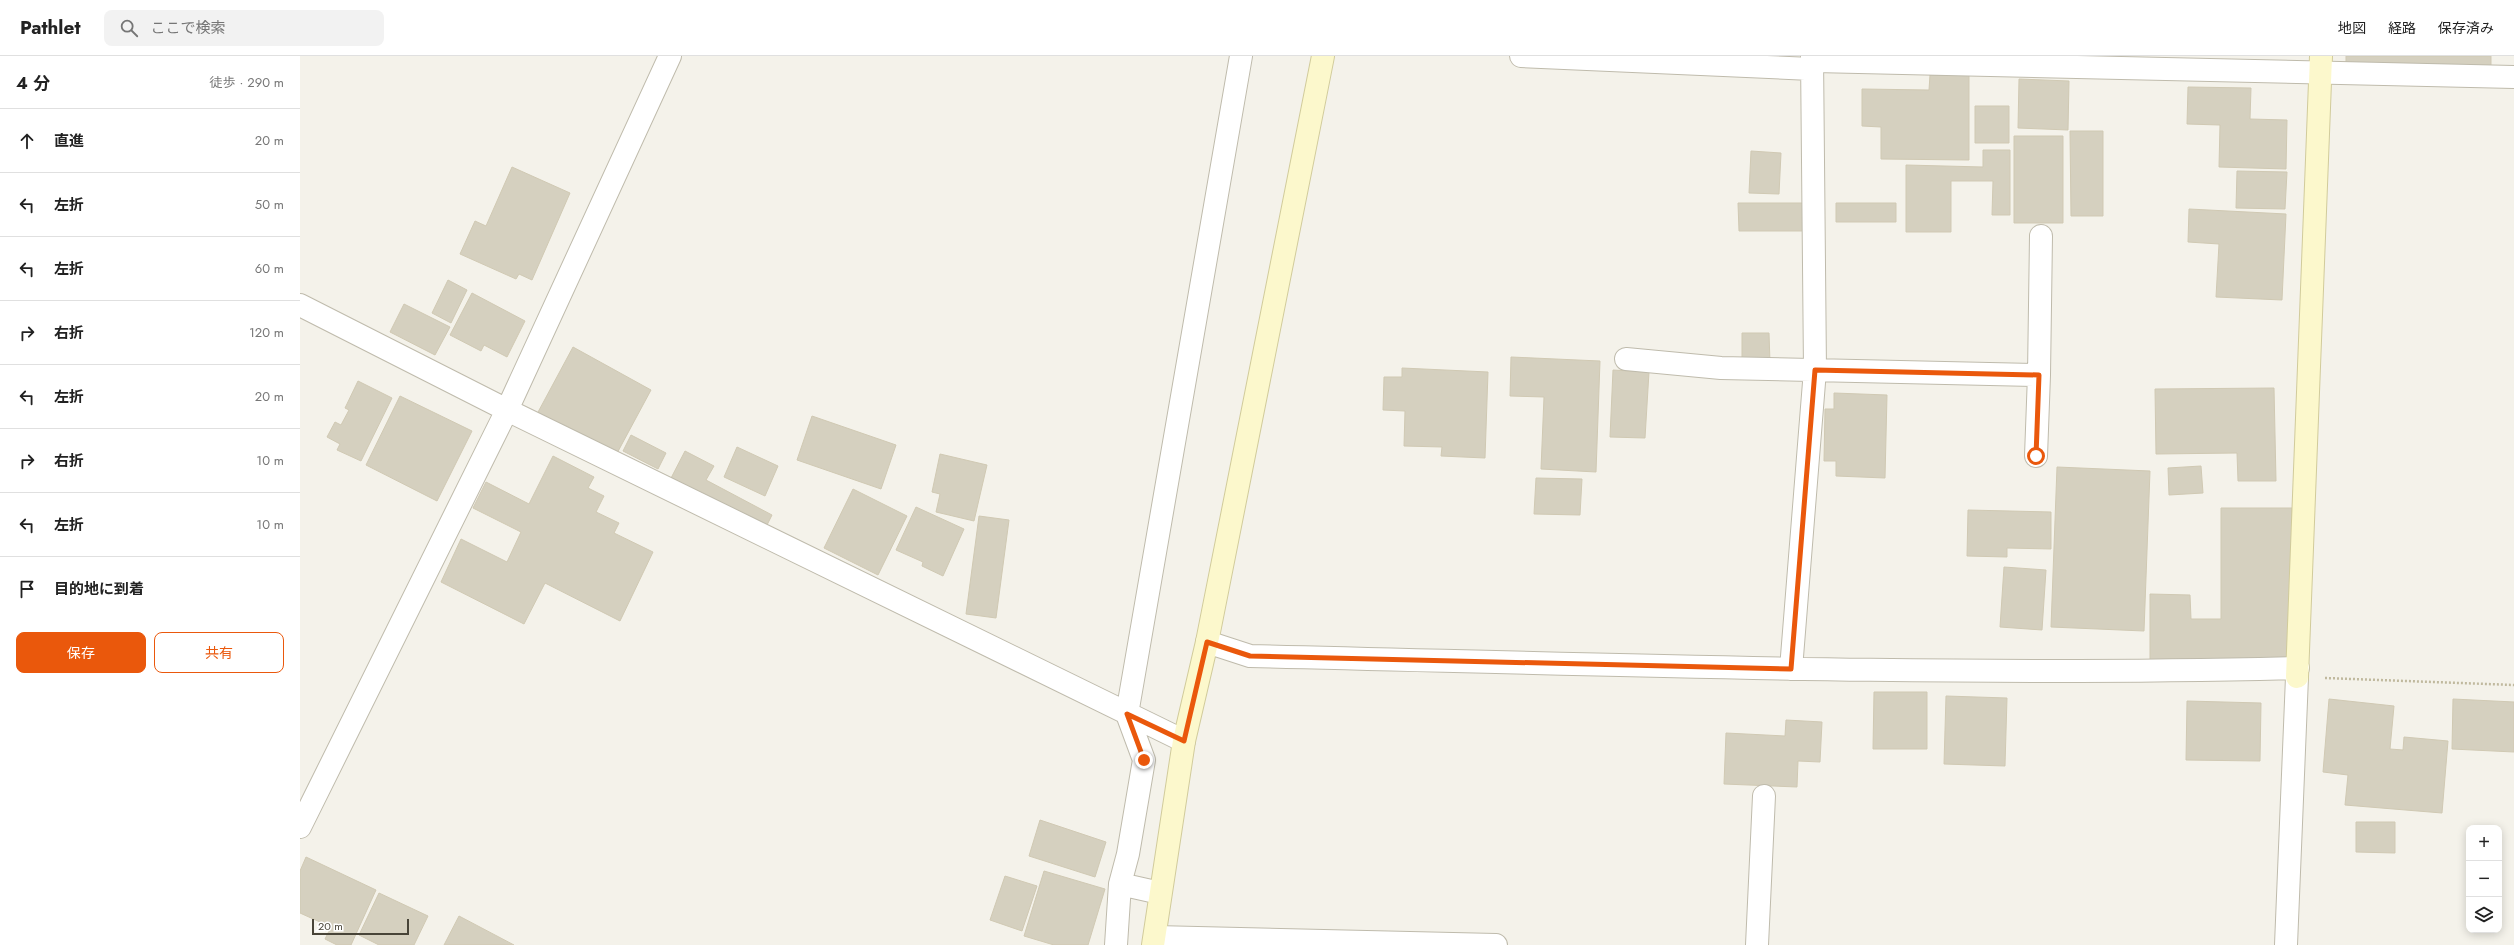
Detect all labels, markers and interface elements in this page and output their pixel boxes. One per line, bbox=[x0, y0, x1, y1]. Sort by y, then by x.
search box bbox=[104, 10, 384, 46]
text: Pathlet bbox=[20, 14, 80, 41]
icon: search bbox=[118, 17, 140, 39]
text: ここで検索 bbox=[150, 17, 225, 39]
text: 地図 bbox=[2338, 18, 2366, 38]
text: 経路 bbox=[2388, 18, 2416, 38]
text: 保存済み bbox=[2438, 18, 2494, 38]
text: 4 分 bbox=[16, 71, 50, 95]
text: 徒歩 · 290 m bbox=[210, 73, 284, 92]
icon: ahead bbox=[16, 130, 38, 152]
text: 直進 bbox=[54, 130, 84, 152]
text: 20 m bbox=[255, 131, 284, 150]
icon: left bbox=[16, 194, 38, 216]
text: 左折 bbox=[54, 194, 84, 216]
text: 50 m bbox=[255, 195, 284, 214]
icon: left bbox=[16, 258, 38, 280]
text: 左折 bbox=[54, 258, 84, 280]
text: 60 m bbox=[255, 259, 284, 278]
icon: right bbox=[16, 322, 38, 344]
text: 右折 bbox=[54, 322, 84, 344]
text: 120 m bbox=[249, 323, 284, 342]
icon: left bbox=[16, 386, 38, 408]
text: 左折 bbox=[54, 386, 84, 408]
text: 20 m bbox=[255, 387, 284, 406]
route start bbox=[2027, 447, 2045, 465]
icon: right bbox=[16, 450, 38, 472]
text: 右折 bbox=[54, 450, 84, 472]
text: 10 m bbox=[256, 451, 284, 470]
icon: left bbox=[16, 514, 38, 536]
text: 左折 bbox=[54, 514, 84, 536]
text: 10 m bbox=[256, 515, 284, 534]
icon: arrive bbox=[16, 578, 38, 600]
text: 目的地に到着 bbox=[54, 578, 144, 600]
button: 保存 bbox=[16, 632, 146, 673]
button: 共有 bbox=[154, 632, 284, 673]
route end bbox=[1135, 751, 1153, 769]
map controls bbox=[2466, 825, 2502, 933]
button: + bbox=[2466, 825, 2502, 861]
button: − bbox=[2466, 861, 2502, 897]
button: layers bbox=[2466, 897, 2502, 933]
scale bar bbox=[312, 917, 409, 936]
text: 20 m bbox=[318, 918, 343, 934]

